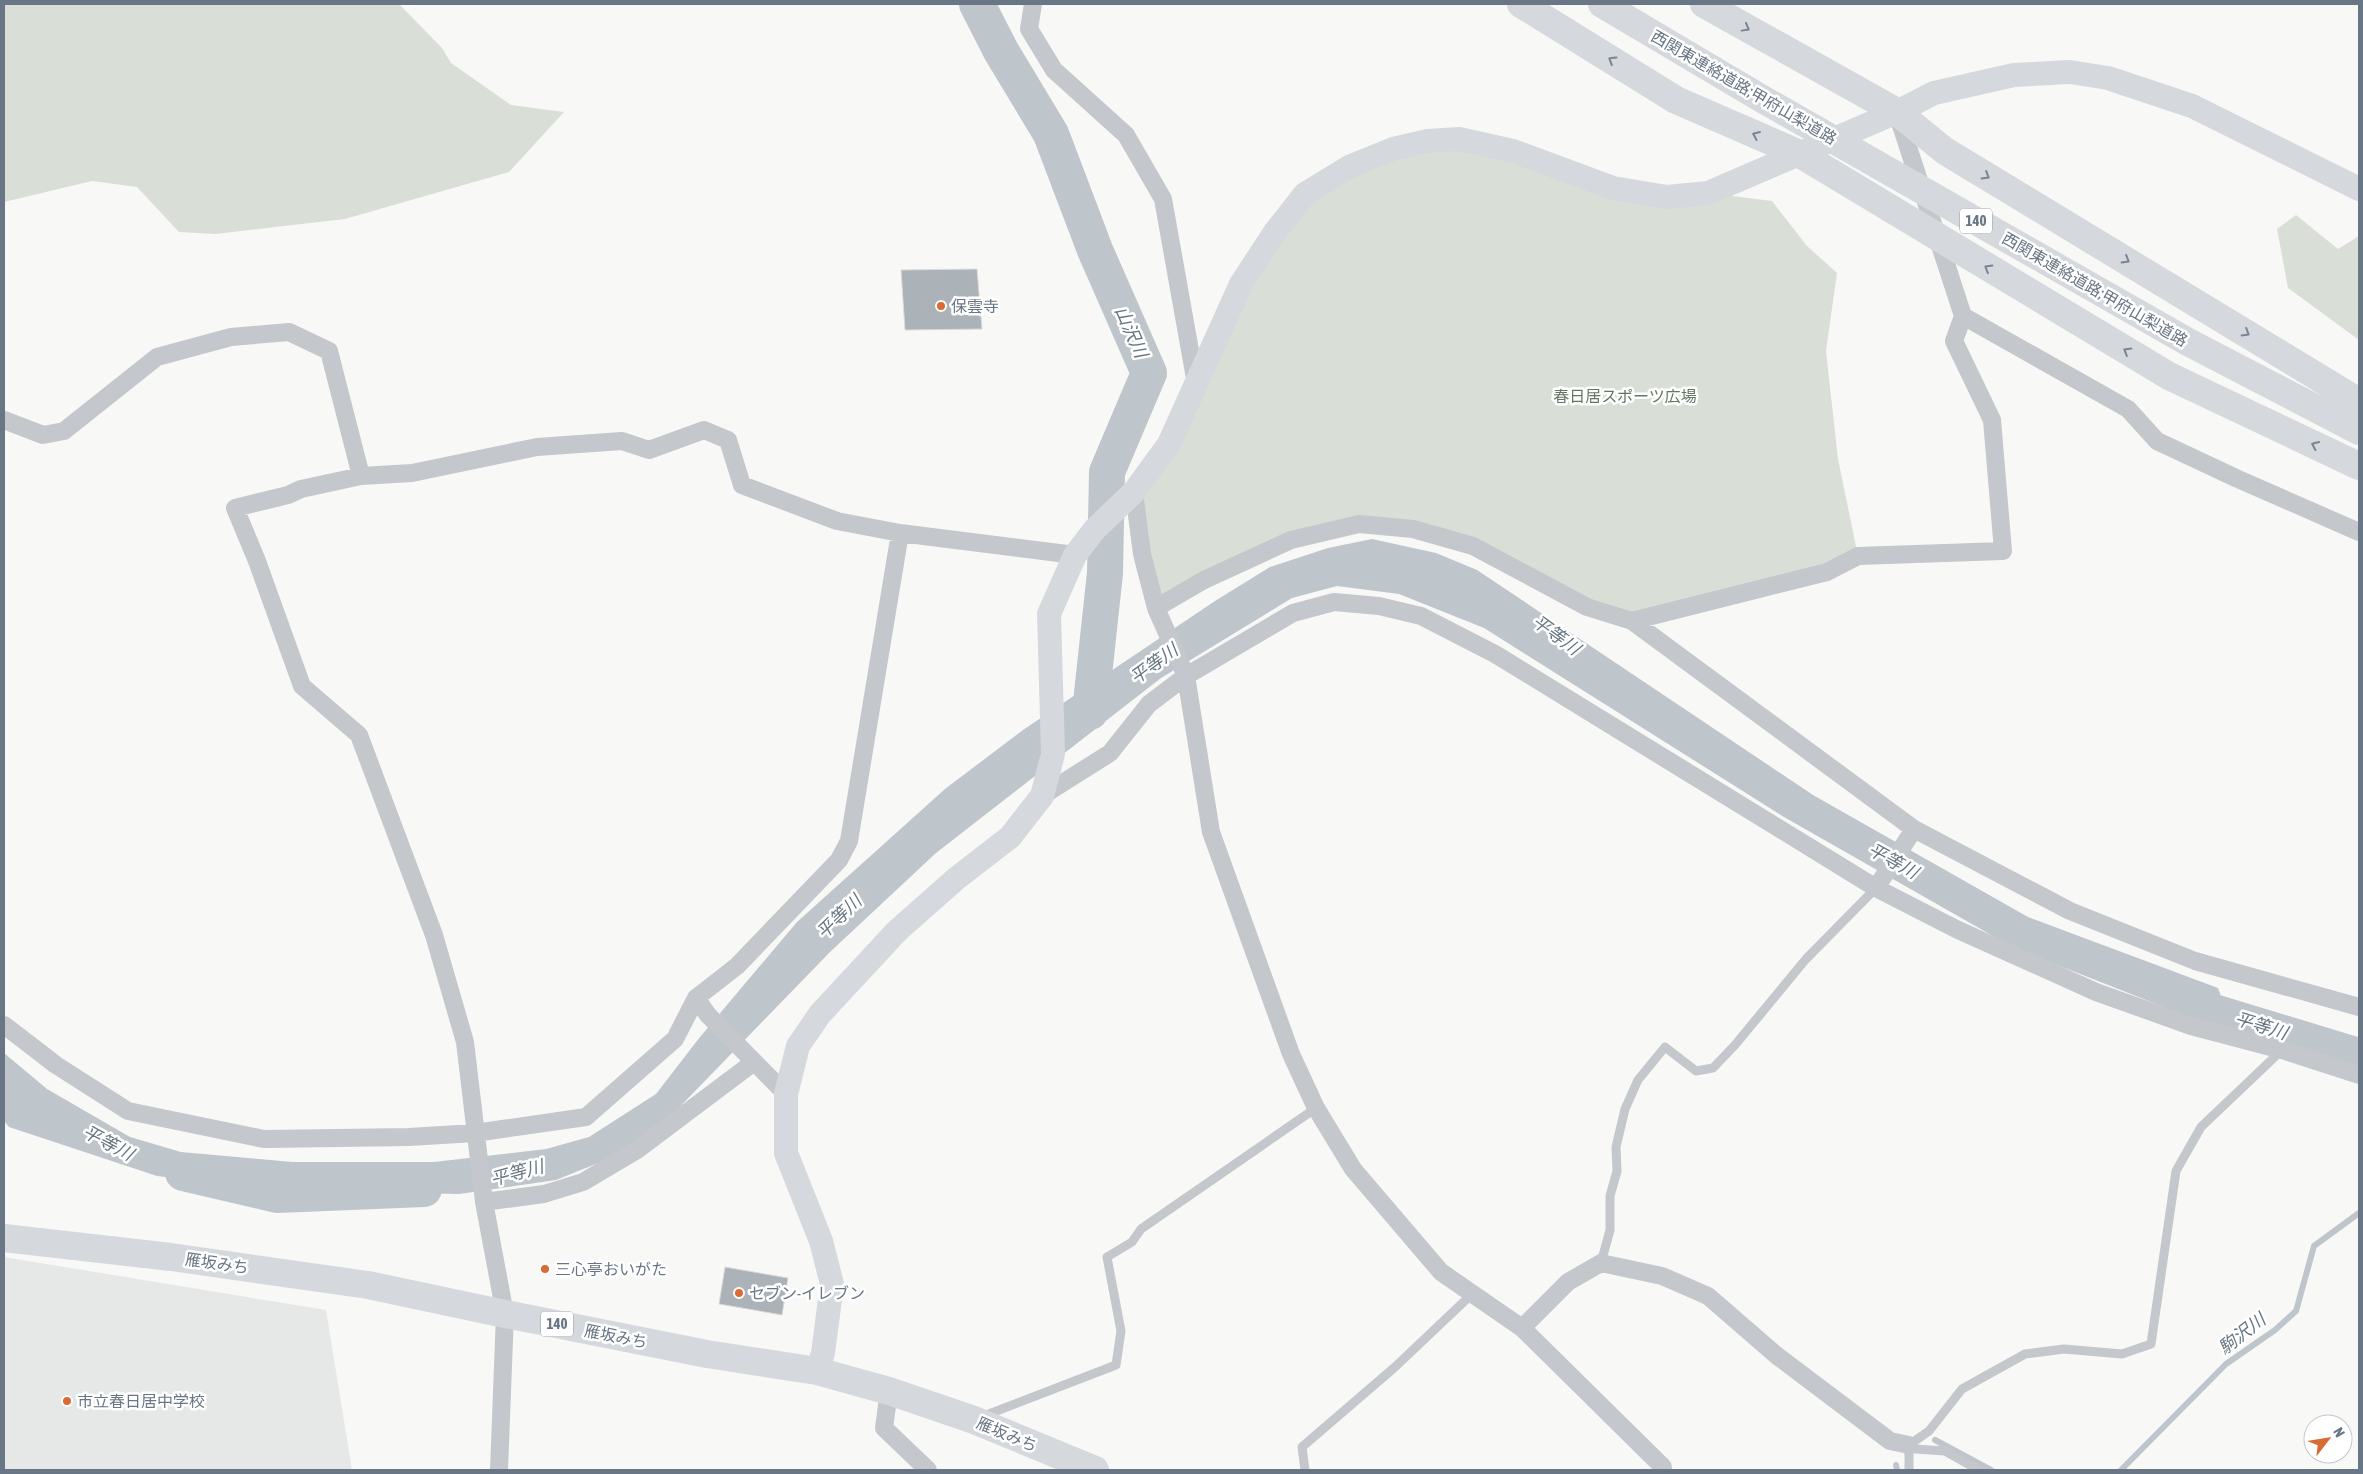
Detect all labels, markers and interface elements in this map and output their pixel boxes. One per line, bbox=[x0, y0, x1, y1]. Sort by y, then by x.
one-way arrow bbox=[1741, 21, 1750, 31]
street label: 西関東連絡道路;甲府山梨道路 bbox=[1648, 26, 1840, 148]
one-way arrow bbox=[1608, 56, 1617, 66]
one-way arrow bbox=[1752, 130, 1761, 141]
one-way arrow bbox=[1981, 169, 1990, 179]
road number: 140 bbox=[1960, 208, 1992, 234]
street label: 西関東連絡道路;甲府山梨道路 bbox=[1999, 228, 2191, 350]
one-way arrow bbox=[2120, 253, 2129, 263]
one-way arrow bbox=[1984, 264, 1993, 274]
place label: 保雲寺 bbox=[951, 297, 999, 315]
marker: 保雲寺 bbox=[935, 300, 947, 312]
water label: 山沢川 bbox=[1111, 303, 1153, 363]
one-way arrow bbox=[2241, 326, 2250, 336]
one-way arrow bbox=[2124, 348, 2133, 358]
park label: 春日居スポーツ広場 bbox=[1553, 387, 1697, 405]
one-way arrow bbox=[2311, 441, 2320, 451]
water label: 平等川 bbox=[1528, 610, 1586, 660]
water label: 平等川 bbox=[1126, 638, 1183, 688]
water label: 平等川 bbox=[1865, 838, 1924, 884]
water label: 平等川 bbox=[812, 889, 867, 943]
water label: 平等川 bbox=[2232, 1008, 2292, 1044]
water label: 平等川 bbox=[79, 1121, 139, 1165]
water label: 平等川 bbox=[488, 1155, 548, 1190]
street label: 雁坂みち bbox=[184, 1250, 250, 1276]
place label: 三心亭おいがた bbox=[555, 1260, 667, 1278]
marker: 三心亭おいがた bbox=[539, 1263, 551, 1275]
place label: セブン-イレブン bbox=[749, 1284, 865, 1302]
marker: セブン-イレブン bbox=[733, 1287, 745, 1299]
water label: 駒沢川 bbox=[2214, 1307, 2271, 1359]
road number: 140 bbox=[541, 1312, 573, 1336]
street label: 雁坂みち bbox=[583, 1321, 649, 1351]
place label: 市立春日居中学校 bbox=[77, 1392, 205, 1410]
marker: 市立春日居中学校 bbox=[61, 1395, 73, 1407]
street label: 雁坂みち bbox=[974, 1413, 1040, 1455]
north arrow bbox=[2303, 1414, 2353, 1464]
text: N bbox=[2330, 1425, 2348, 1440]

